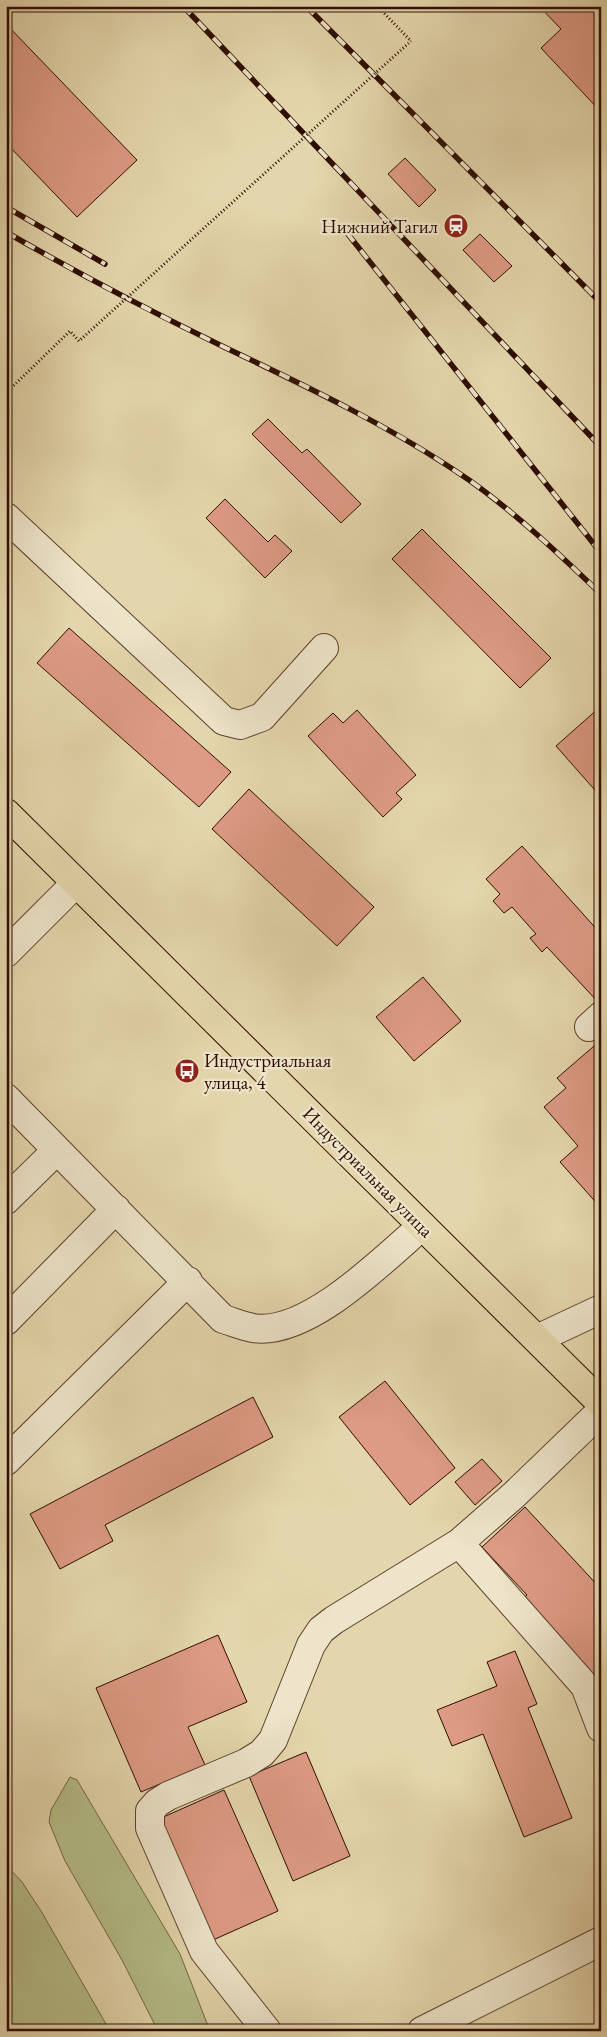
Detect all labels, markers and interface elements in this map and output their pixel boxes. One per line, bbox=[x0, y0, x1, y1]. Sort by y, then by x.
station icon: Нижний Тагил bbox=[443, 213, 469, 239]
place label: Нижний Тагил bbox=[321, 214, 438, 239]
place label: Индустриальная улица, 4 bbox=[204, 1048, 332, 1095]
bus stop icon: Индустриальная улица, 4 bbox=[174, 1058, 200, 1084]
street label: Индустриальная улица bbox=[297, 1101, 439, 1243]

